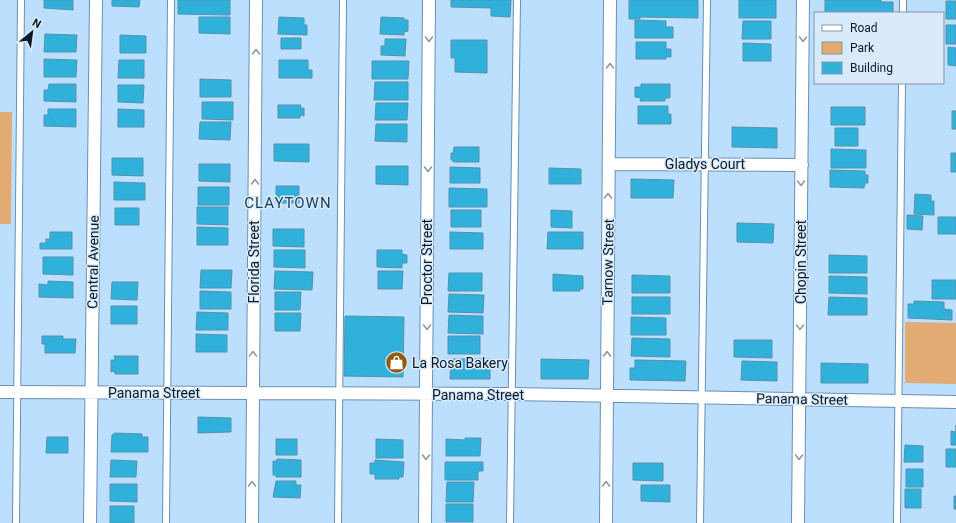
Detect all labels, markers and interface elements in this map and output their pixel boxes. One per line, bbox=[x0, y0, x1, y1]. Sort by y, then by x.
north arrow bbox=[12, 12, 52, 52]
legend bbox=[814, 12, 944, 84]
text: N bbox=[30, 16, 43, 31]
text: Road bbox=[850, 21, 878, 35]
one-way arrow bbox=[425, 36, 433, 42]
one-way arrow bbox=[799, 36, 807, 42]
text: Park bbox=[850, 41, 875, 55]
one-way arrow bbox=[252, 49, 260, 55]
text: Building bbox=[850, 61, 893, 75]
one-way arrow bbox=[606, 63, 614, 69]
street label: Gladys Court bbox=[665, 156, 746, 172]
one-way arrow bbox=[424, 166, 432, 172]
one-way arrow bbox=[251, 179, 259, 185]
one-way arrow bbox=[797, 180, 806, 186]
one-way arrow bbox=[604, 193, 613, 199]
district label: CLAYTOWN bbox=[244, 194, 332, 212]
street label: Central Avenue bbox=[84, 215, 102, 309]
street label: Proctor Street bbox=[419, 218, 435, 305]
street label: Tarnow Street bbox=[599, 218, 617, 305]
street label: Chopin Street bbox=[793, 219, 809, 304]
street label: Florida Street bbox=[246, 220, 262, 304]
one-way arrow bbox=[423, 324, 431, 330]
one-way arrow bbox=[796, 324, 804, 330]
shop icon: La Rosa Bakery bbox=[384, 350, 410, 376]
one-way arrow bbox=[249, 351, 257, 357]
one-way arrow bbox=[603, 351, 611, 357]
place label: La Rosa Bakery bbox=[412, 355, 508, 371]
street label: Panama Street bbox=[108, 385, 200, 401]
street label: Panama Street bbox=[432, 387, 524, 403]
street label: Panama Street bbox=[756, 390, 849, 408]
one-way arrow bbox=[422, 454, 430, 460]
one-way arrow bbox=[795, 454, 803, 460]
one-way arrow bbox=[248, 481, 256, 487]
one-way arrow bbox=[602, 481, 610, 487]

